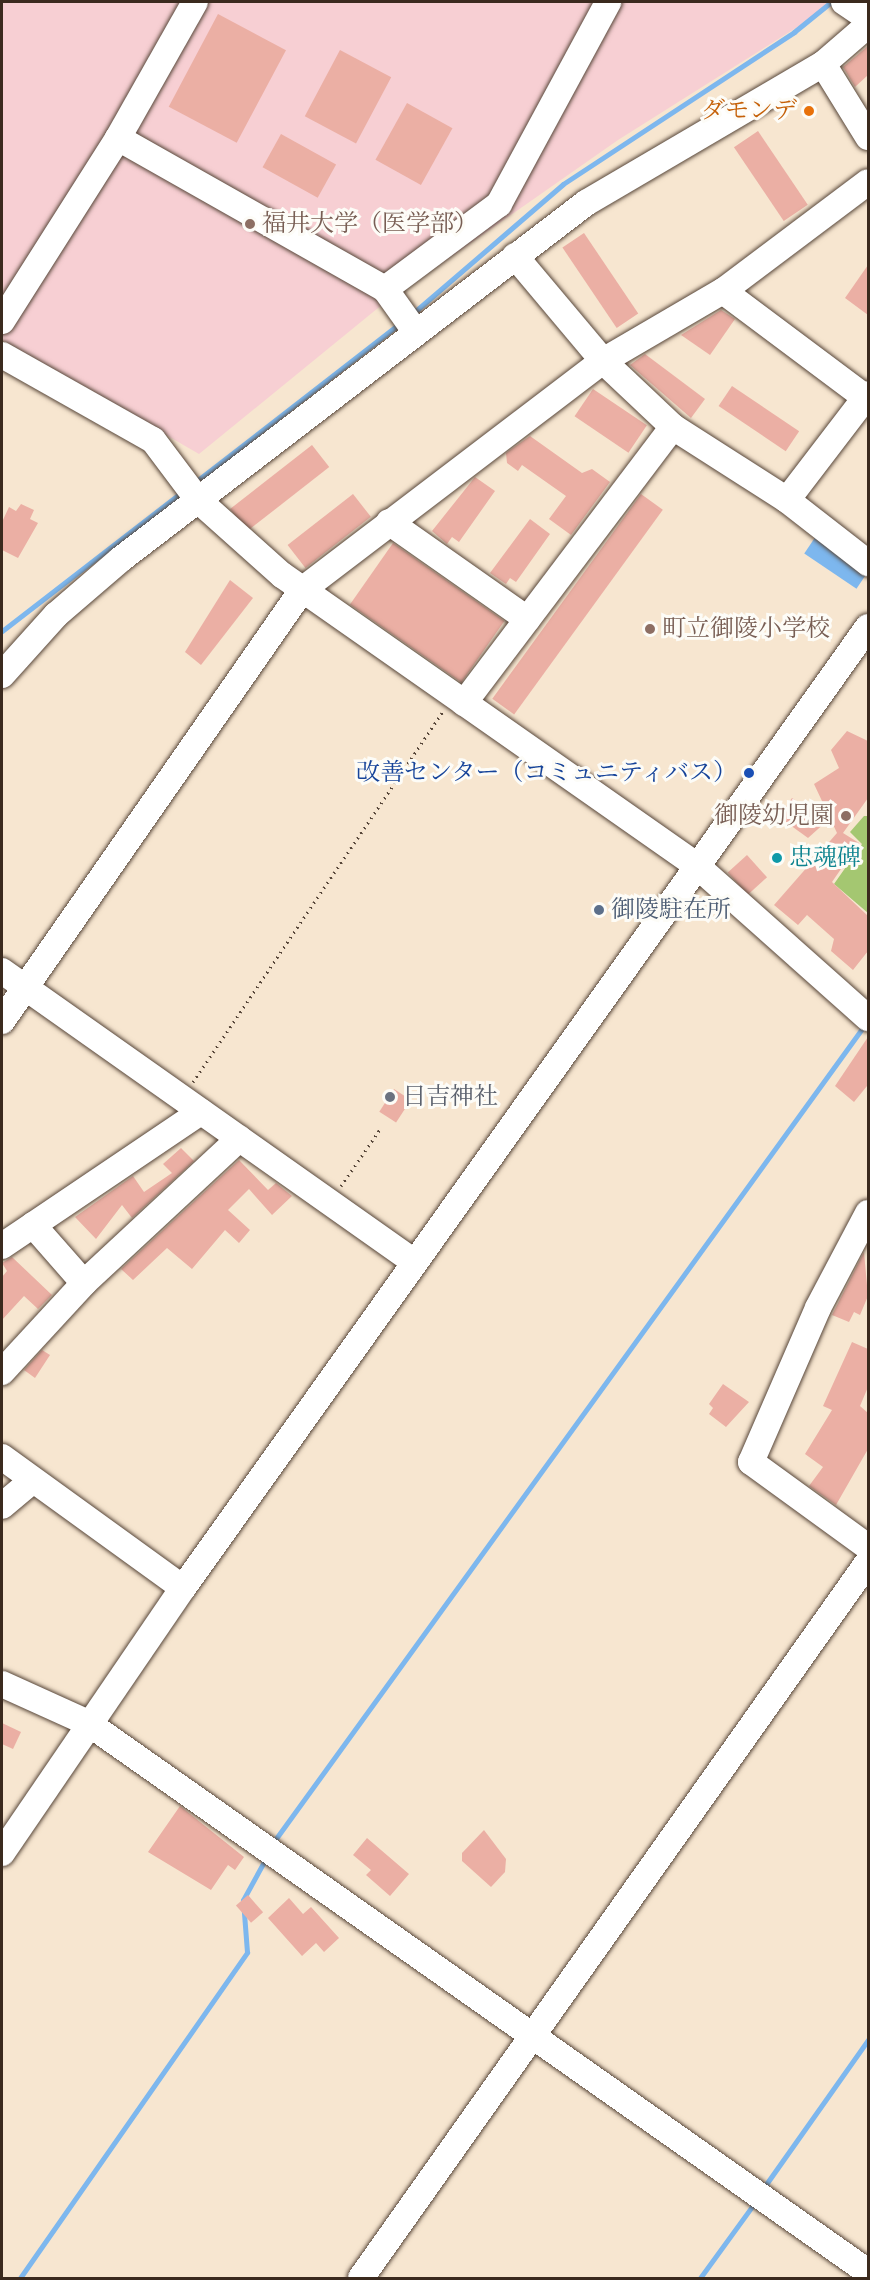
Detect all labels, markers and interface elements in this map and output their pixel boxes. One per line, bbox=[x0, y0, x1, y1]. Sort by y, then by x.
place label: ダモンデ bbox=[701, 97, 797, 125]
marker: ダモンデ bbox=[802, 104, 816, 118]
place label: 福井大学（医学部） bbox=[262, 210, 478, 238]
marker: 福井大学（医学部） bbox=[243, 217, 257, 231]
place label: 町立御陵小学校 bbox=[662, 615, 830, 643]
marker: 町立御陵小学校 bbox=[643, 622, 657, 636]
place label: 改善センター（コミュニティバス） bbox=[353, 759, 737, 787]
marker: 改善センター（コミュニティバス） bbox=[742, 766, 756, 780]
place label: 御陵幼児園 bbox=[714, 802, 834, 830]
marker: 御陵幼児園 bbox=[839, 809, 853, 823]
place label: 忠魂碑 bbox=[789, 844, 861, 872]
marker: 忠魂碑 bbox=[770, 851, 784, 865]
place label: 御陵駐在所 bbox=[611, 896, 731, 924]
marker: 御陵駐在所 bbox=[592, 903, 606, 917]
place label: 日吉神社 bbox=[402, 1083, 498, 1111]
marker: 日吉神社 bbox=[383, 1090, 397, 1104]

